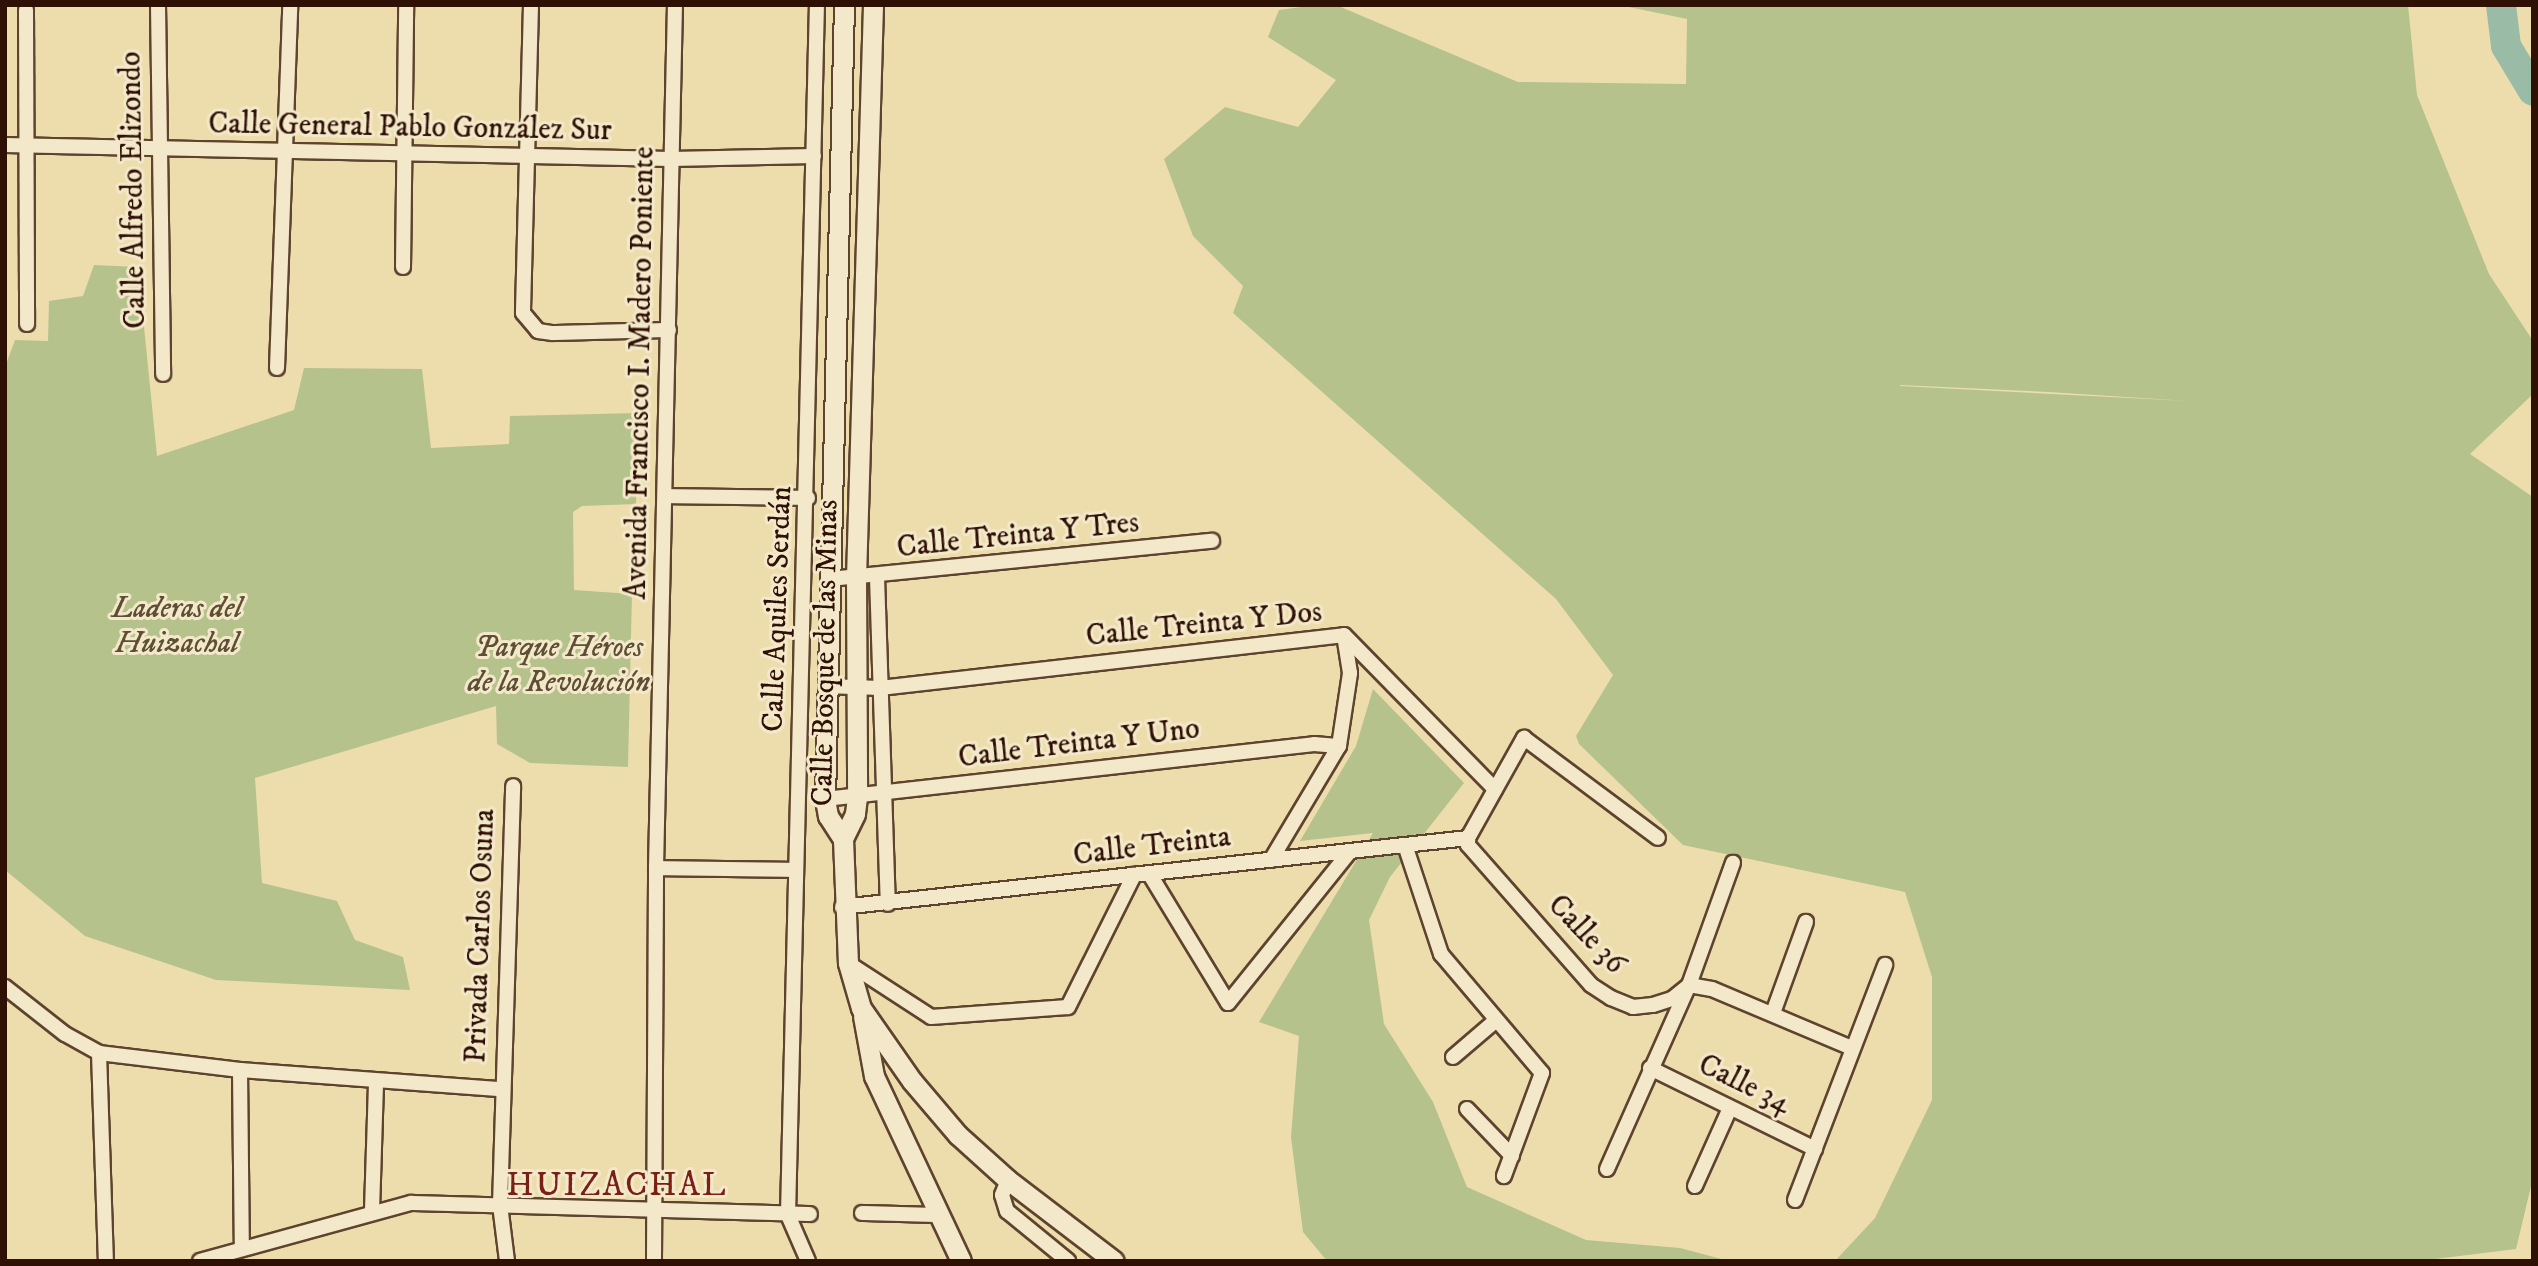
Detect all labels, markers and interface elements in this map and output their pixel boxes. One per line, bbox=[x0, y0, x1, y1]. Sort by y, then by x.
street label: Calle Alfredo Elizondo bbox=[114, 51, 154, 329]
street label: Calle General Pablo González Sur bbox=[208, 106, 612, 150]
street label: Avenida Francisco I. Madero Poniente bbox=[619, 146, 663, 600]
street label: Calle Aquiles Serdán bbox=[756, 485, 800, 733]
street label: Calle Bosque de las Minas bbox=[805, 499, 847, 807]
street label: Calle Treinta Y Tres bbox=[895, 505, 1141, 567]
park label: Laderas del Huizachal bbox=[112, 591, 242, 662]
street label: Calle Treinta Y Dos bbox=[1084, 595, 1324, 655]
park label: Parque Héroes de la Revolución bbox=[468, 630, 650, 700]
street label: Calle Treinta Y Uno bbox=[956, 711, 1202, 777]
street label: Privada Carlos Osuna bbox=[459, 808, 503, 1064]
street label: Calle Treinta bbox=[1071, 819, 1233, 875]
street label: Calle 36 bbox=[1540, 888, 1632, 982]
street label: Calle 34 bbox=[1692, 1047, 1796, 1123]
district label: HUIZACHAL bbox=[507, 1166, 727, 1206]

